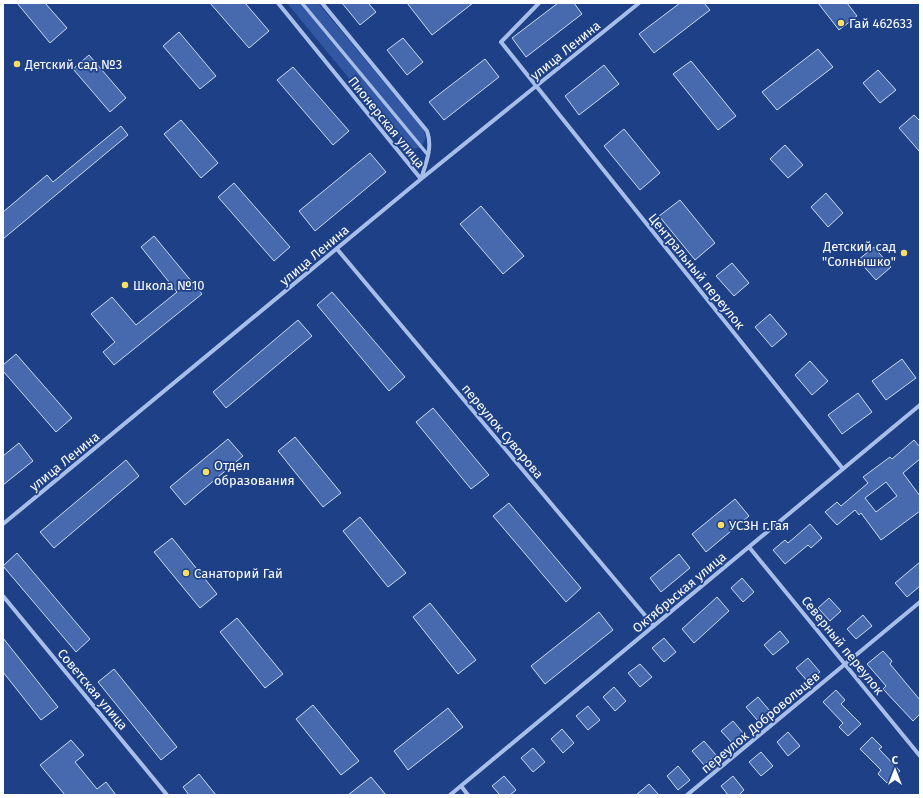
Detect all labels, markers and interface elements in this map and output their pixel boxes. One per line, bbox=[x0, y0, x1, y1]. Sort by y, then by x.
place label: Гай 462633 bbox=[849, 16, 913, 31]
street label: улица Ленина bbox=[527, 18, 603, 83]
marker: Гай 462633 bbox=[836, 18, 846, 28]
place label: Детский сад №3 bbox=[24, 57, 122, 72]
marker: Детский сад №3 bbox=[12, 59, 22, 69]
street label: Пионерская улица bbox=[345, 74, 428, 171]
street label: Центральный переулок bbox=[645, 211, 748, 332]
street label: улица Ленина bbox=[277, 222, 352, 289]
place label: Детский сад "Солнышко" bbox=[822, 239, 896, 269]
marker: Детский сад "Солнышко" bbox=[899, 248, 909, 258]
place label: Школа №10 bbox=[133, 278, 205, 293]
marker: Школа №10 bbox=[120, 280, 130, 290]
street label: переулок Суворова bbox=[459, 381, 546, 482]
street label: улица Ленина bbox=[26, 429, 102, 494]
place label: Отдел образования bbox=[214, 458, 295, 488]
marker: Отдел образования bbox=[201, 467, 211, 477]
place label: УСЗН г.Гая bbox=[729, 518, 789, 533]
marker: УСЗН г.Гая bbox=[716, 520, 726, 530]
street label: Октябрьская улица bbox=[630, 549, 729, 636]
place label: Санаторий Гай bbox=[194, 566, 283, 581]
marker: Санаторий Гай bbox=[181, 568, 191, 578]
street label: Северный переулок bbox=[798, 593, 887, 698]
street label: Советская улица bbox=[54, 646, 131, 733]
street label: переулок Добровольцев bbox=[698, 668, 823, 776]
north arrow bbox=[875, 750, 915, 790]
text: С bbox=[892, 754, 899, 767]

